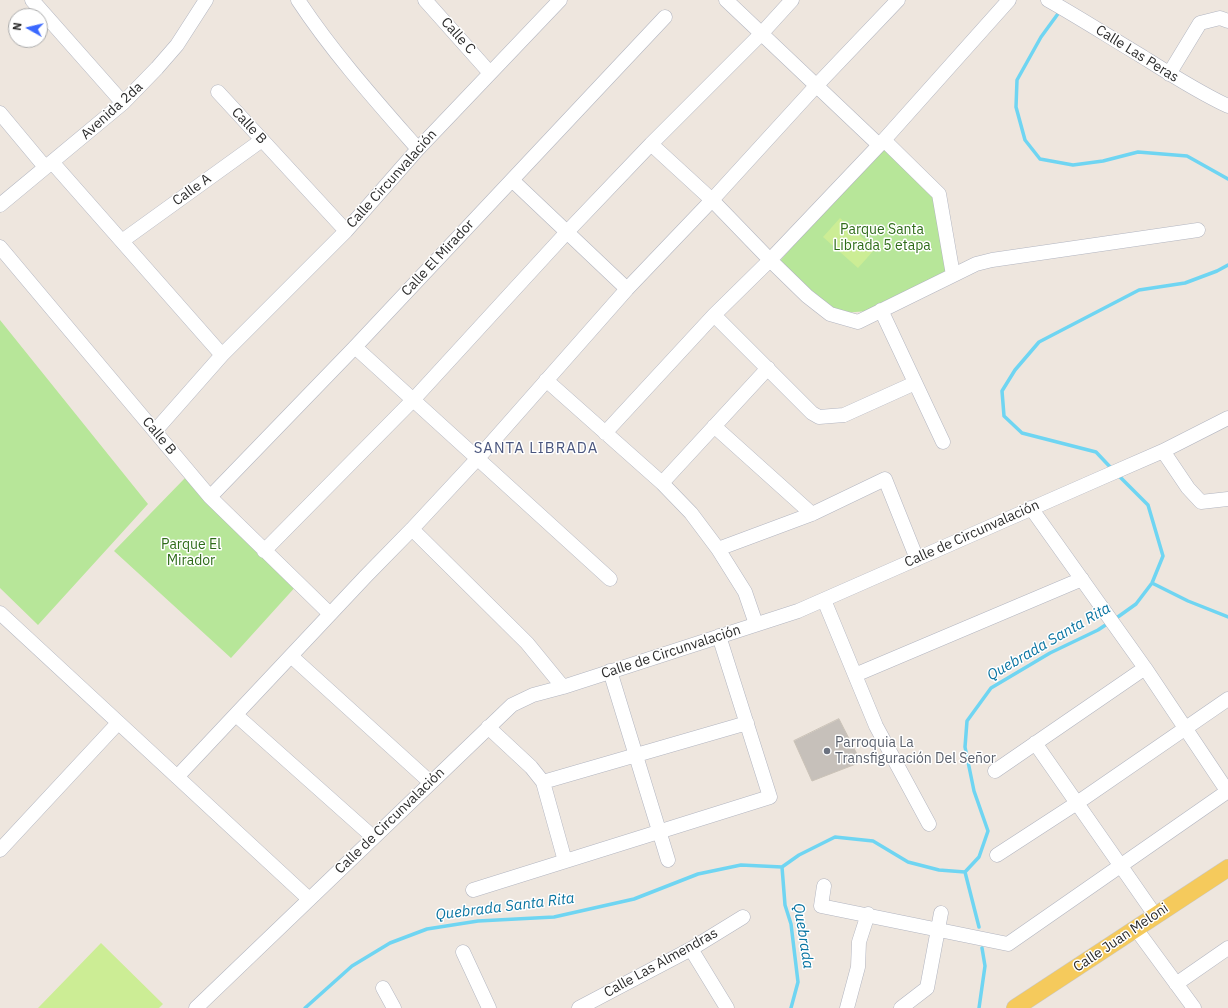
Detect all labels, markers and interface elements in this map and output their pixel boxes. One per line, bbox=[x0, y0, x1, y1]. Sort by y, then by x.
north arrow bbox=[8, 8, 48, 48]
street label: Calle C bbox=[437, 14, 479, 58]
text: N bbox=[10, 22, 25, 31]
street label: Calle Las Peras bbox=[1092, 22, 1182, 86]
street label: Avenida 2da bbox=[78, 79, 146, 143]
street label: Calle B bbox=[228, 104, 270, 148]
street label: Calle Circunvalación bbox=[343, 126, 441, 232]
street label: Calle A bbox=[169, 170, 215, 210]
street label: Calle El Mirador bbox=[398, 216, 478, 300]
park label: Parque Santa Librada 5 etapa bbox=[833, 222, 931, 254]
street label: Calle B bbox=[138, 414, 180, 458]
district label: SANTA LIBRADA bbox=[474, 440, 598, 458]
street label: Calle de Circunvalación bbox=[902, 497, 1042, 571]
park label: Parque El Mirador bbox=[161, 537, 221, 570]
water label: Quebrada Santa Rita bbox=[984, 599, 1114, 685]
street label: Calle de Circunvalación bbox=[599, 621, 743, 683]
place label: Parroquia La Transfiguración Del Señor bbox=[835, 735, 996, 768]
marker: Parroquia La Transfiguración Del Señor bbox=[822, 746, 832, 756]
street label: Calle de Circunvalación bbox=[332, 764, 448, 878]
water label: Quebrada Santa Rita bbox=[435, 890, 575, 924]
street label: Calle Juan Meloni bbox=[1070, 900, 1172, 976]
water label: Quebrada bbox=[789, 902, 817, 970]
street label: Calle Las Almendras bbox=[601, 925, 721, 1001]

